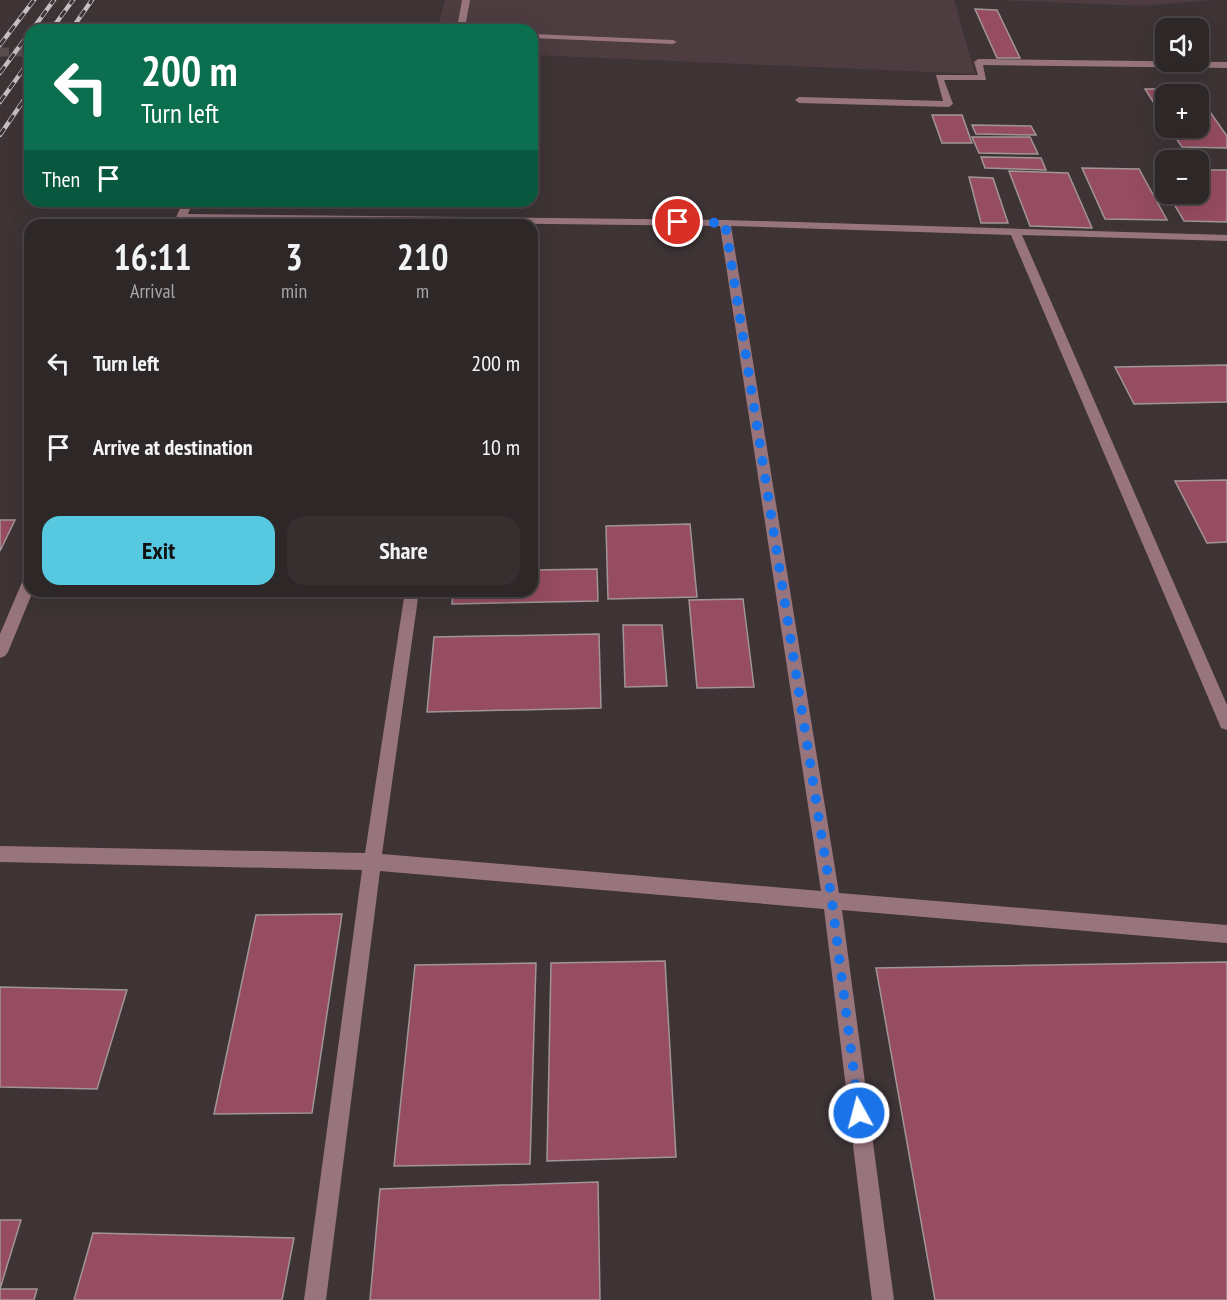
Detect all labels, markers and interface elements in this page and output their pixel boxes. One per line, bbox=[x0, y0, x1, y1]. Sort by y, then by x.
map controls bbox=[1155, 18, 1209, 204]
button: sound bbox=[1155, 18, 1209, 72]
text: 200 m bbox=[141, 43, 238, 98]
icon: left bbox=[42, 48, 120, 126]
button: + bbox=[1155, 84, 1209, 138]
text: Turn left bbox=[141, 96, 219, 130]
button: − bbox=[1155, 150, 1209, 204]
icon: arrive bbox=[92, 162, 125, 195]
text: Then bbox=[42, 165, 80, 193]
pin bbox=[652, 196, 703, 247]
icon: arrive bbox=[661, 205, 694, 238]
text: 16:11 bbox=[114, 233, 191, 280]
text: 3 bbox=[285, 233, 303, 280]
text: 210 bbox=[397, 233, 448, 280]
text: Arrival bbox=[130, 278, 175, 304]
text: min bbox=[281, 278, 307, 304]
text: m bbox=[416, 278, 429, 304]
icon: left bbox=[42, 347, 75, 380]
text: Turn left bbox=[93, 349, 159, 377]
text: 200 m bbox=[471, 349, 520, 377]
icon: arrive bbox=[42, 431, 75, 464]
text: Arrive at destination bbox=[93, 433, 253, 461]
text: 10 m bbox=[481, 433, 520, 461]
button: Exit bbox=[42, 516, 275, 585]
button: Share bbox=[287, 516, 520, 585]
position arrow bbox=[827, 1081, 891, 1145]

